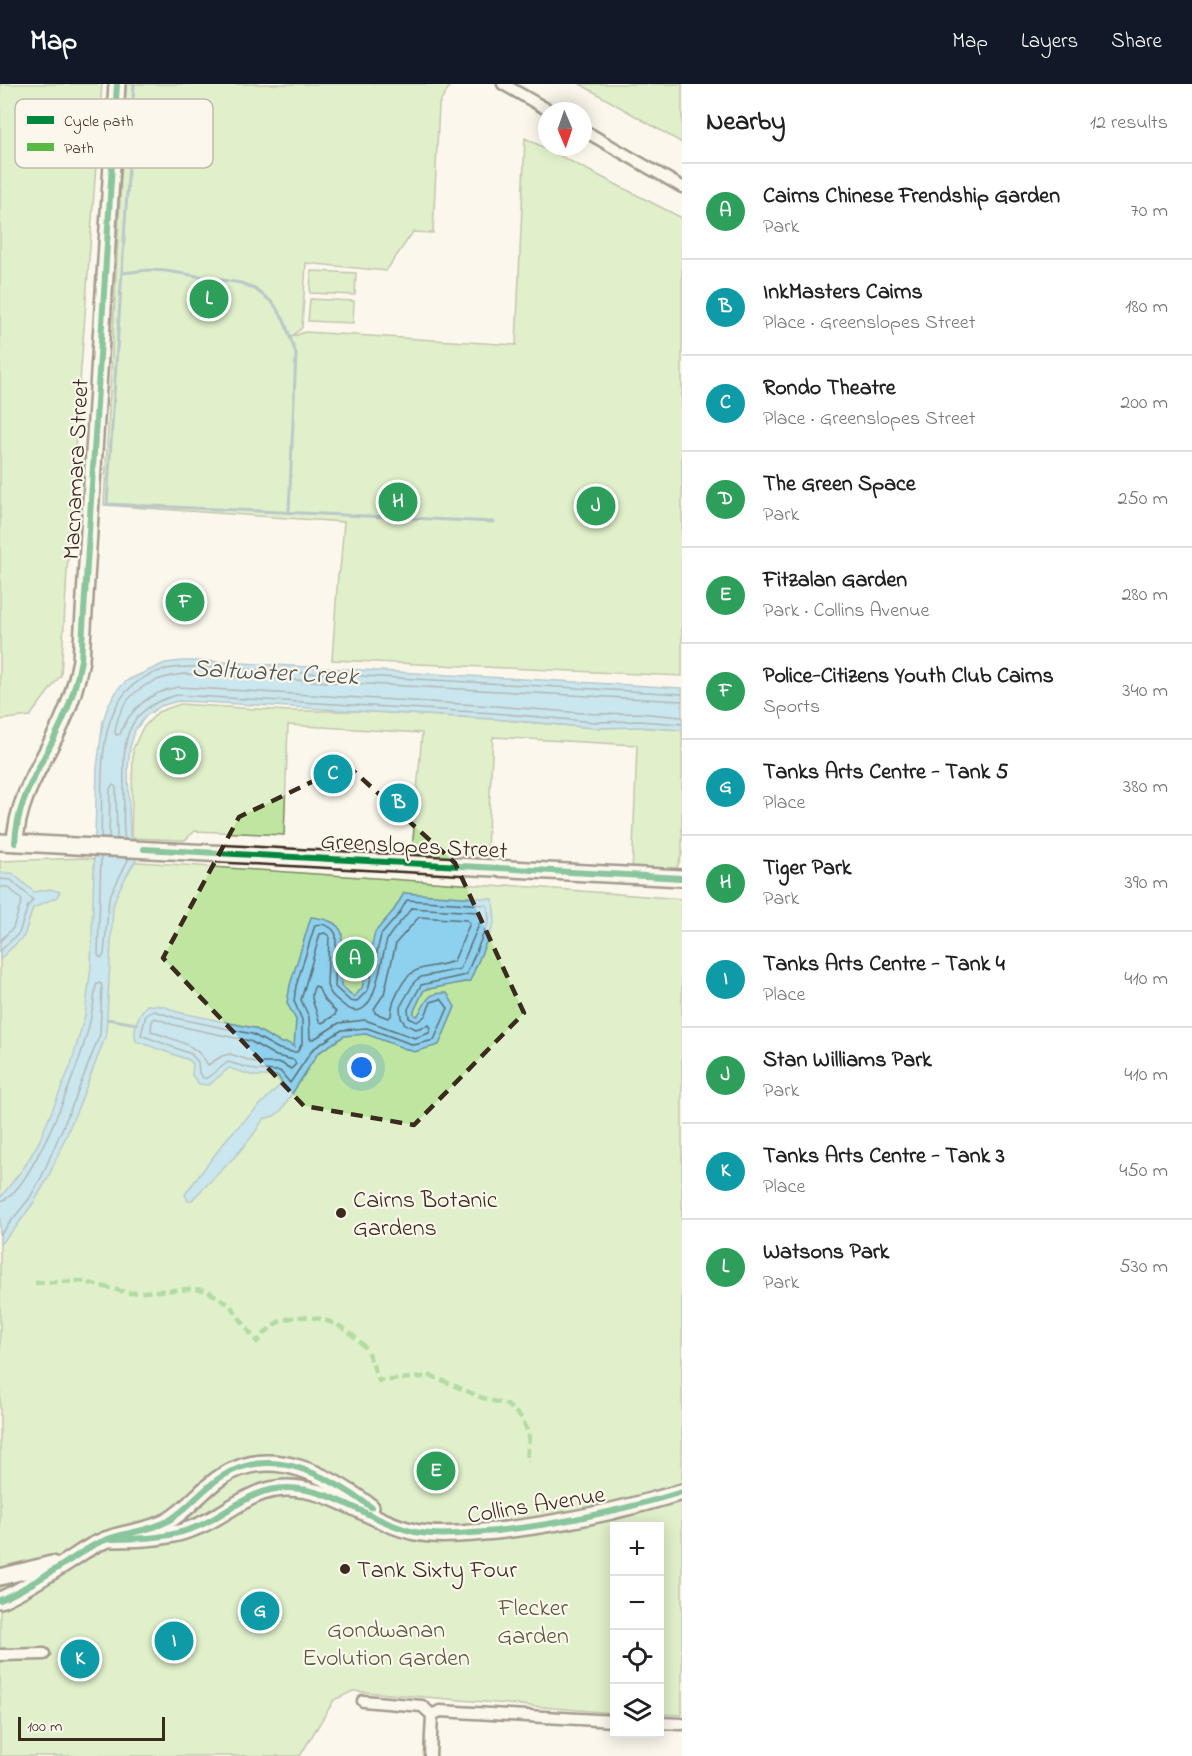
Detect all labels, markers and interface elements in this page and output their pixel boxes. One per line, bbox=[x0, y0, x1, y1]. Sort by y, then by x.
text: Map bbox=[30, 22, 77, 63]
text: Map bbox=[952, 27, 988, 57]
text: Layers bbox=[1021, 27, 1078, 57]
text: Share bbox=[1111, 27, 1162, 57]
legend bbox=[15, 99, 213, 168]
north arrow bbox=[538, 102, 592, 156]
text: Nearby bbox=[706, 104, 785, 142]
text: 12 results bbox=[1090, 109, 1168, 138]
text: Cycle path bbox=[64, 110, 133, 134]
text: Path bbox=[64, 137, 94, 161]
text: Cairns Chinese Frendship Garden bbox=[763, 181, 1060, 213]
text: A bbox=[719, 197, 732, 226]
text: 70 m bbox=[1131, 197, 1168, 226]
text: Park bbox=[763, 213, 799, 242]
pin: L bbox=[190, 276, 228, 322]
text: InkMasters Cairns bbox=[763, 277, 923, 309]
text: B bbox=[719, 293, 732, 322]
text: 180 m bbox=[1125, 293, 1168, 322]
text: Place · Greenslopes Street bbox=[763, 309, 976, 338]
text: Rondo Theatre bbox=[763, 373, 896, 405]
street label: Macnamara Street bbox=[55, 378, 100, 561]
text: C bbox=[720, 389, 731, 418]
text: 200 m bbox=[1120, 389, 1168, 418]
text: Place · Greenslopes Street bbox=[763, 405, 976, 434]
text: The Green Space bbox=[763, 469, 916, 501]
pin: H bbox=[378, 480, 418, 524]
pin: J bbox=[576, 484, 616, 528]
text: D bbox=[718, 485, 733, 514]
text: 250 m bbox=[1117, 485, 1168, 514]
text: Park bbox=[763, 501, 799, 530]
text: Fitzalan Garden bbox=[763, 565, 907, 597]
pin: F bbox=[166, 580, 204, 624]
text: E bbox=[719, 581, 732, 610]
text: 280 m bbox=[1121, 581, 1168, 610]
text: Park · Collins Avenue bbox=[763, 597, 929, 626]
water label: Saltwater Creek bbox=[191, 651, 361, 697]
text: Police-Citizens Youth Club Cairns bbox=[763, 661, 1054, 693]
text: F bbox=[719, 677, 732, 706]
text: 340 m bbox=[1122, 677, 1168, 706]
text: Sports bbox=[763, 693, 820, 722]
pin: D bbox=[160, 732, 198, 778]
pin: C bbox=[314, 752, 352, 796]
text: Tanks Arts Centre - Tank 5 bbox=[763, 757, 1008, 789]
text: G bbox=[719, 773, 732, 802]
text: 380 m bbox=[1123, 773, 1168, 802]
pin: B bbox=[380, 780, 418, 826]
text: Place bbox=[763, 789, 805, 818]
street label: Greenslopes Street bbox=[320, 825, 508, 870]
text: Tiger Park bbox=[763, 853, 851, 885]
text: H bbox=[720, 869, 731, 898]
text: 390 m bbox=[1125, 869, 1168, 898]
text: Park bbox=[763, 885, 799, 914]
pin: A bbox=[336, 936, 374, 982]
text: Tanks Arts Centre - Tank 4 bbox=[763, 949, 1005, 981]
text: I bbox=[723, 965, 728, 994]
text: 410 m bbox=[1124, 965, 1168, 994]
text: Place bbox=[763, 981, 805, 1010]
text: Stan Williams Park bbox=[763, 1045, 932, 1077]
your location bbox=[347, 1053, 376, 1082]
text: J bbox=[721, 1061, 730, 1090]
text: 410 m bbox=[1124, 1061, 1168, 1090]
text: Park bbox=[763, 1077, 799, 1106]
text: Tanks Arts Centre - Tank 3 bbox=[763, 1141, 1005, 1173]
text: K bbox=[721, 1157, 730, 1186]
text: 450 m bbox=[1119, 1157, 1168, 1186]
text: Place bbox=[763, 1173, 805, 1202]
place label: Cairns Botanic Gardens bbox=[353, 1184, 498, 1247]
marker: Cairns Botanic Gardens bbox=[334, 1206, 348, 1220]
text: Watsons Park bbox=[763, 1237, 889, 1269]
text: L bbox=[722, 1253, 729, 1282]
text: 530 m bbox=[1119, 1253, 1168, 1282]
text: Park bbox=[763, 1269, 799, 1298]
pin: E bbox=[416, 1448, 456, 1494]
street label: Collins Avenue bbox=[465, 1478, 608, 1535]
map controls bbox=[610, 1522, 664, 1738]
button: + bbox=[610, 1522, 664, 1576]
place label: Tank Sixty Four bbox=[357, 1554, 517, 1590]
marker: Tank Sixty Four bbox=[338, 1562, 352, 1576]
button: − bbox=[610, 1576, 664, 1630]
pin: G bbox=[240, 1588, 280, 1634]
park label: Flecker Garden bbox=[497, 1592, 569, 1655]
park label: Gondwanan Evolution Garden bbox=[302, 1614, 470, 1677]
pin: I bbox=[154, 1618, 194, 1664]
button: locate bbox=[610, 1630, 664, 1684]
pin: K bbox=[60, 1636, 100, 1682]
button: layers bbox=[610, 1684, 664, 1738]
scale bar bbox=[18, 1714, 165, 1742]
text: 100 m bbox=[27, 1715, 62, 1739]

